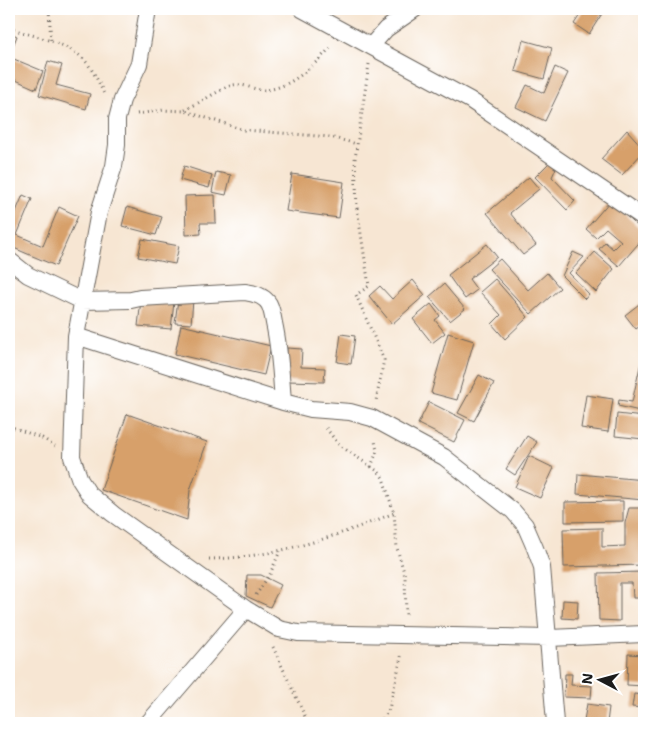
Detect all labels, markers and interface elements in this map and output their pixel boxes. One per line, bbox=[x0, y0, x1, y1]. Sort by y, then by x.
north arrow bbox=[576, 654, 626, 704]
text: N bbox=[578, 672, 597, 685]

